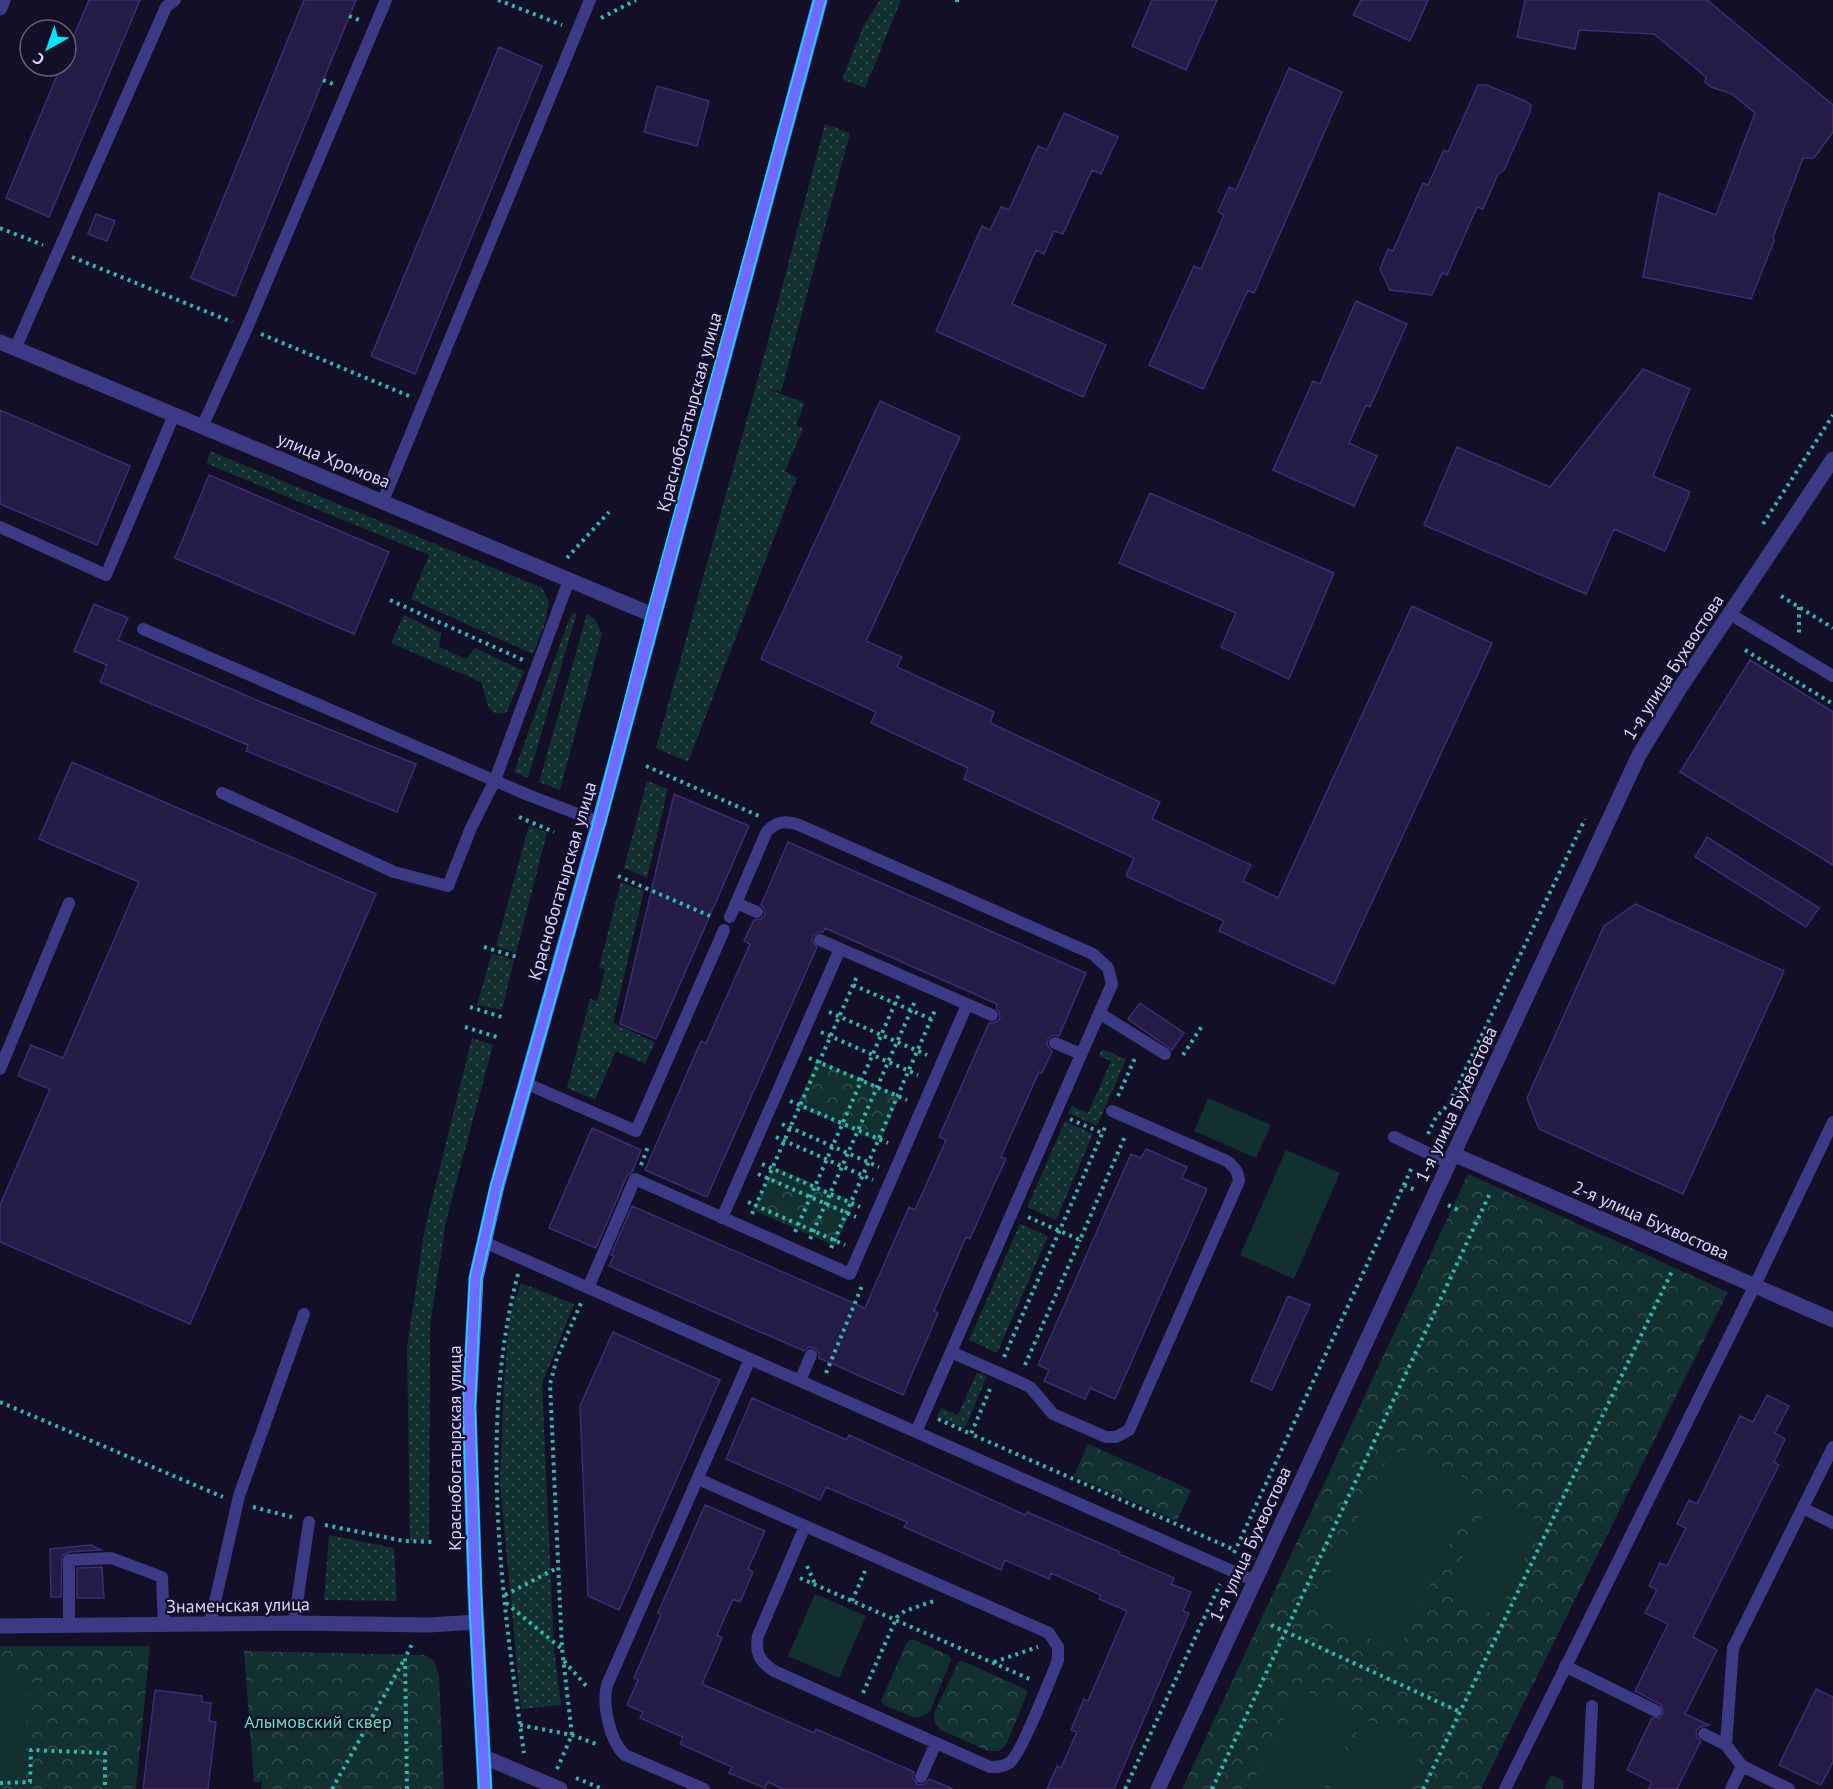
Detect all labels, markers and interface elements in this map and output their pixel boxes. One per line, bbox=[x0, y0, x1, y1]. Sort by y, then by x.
north arrow bbox=[18, 18, 78, 78]
text: С bbox=[28, 49, 48, 70]
street label: Краснобогатырская улица bbox=[651, 310, 727, 514]
street label: улица Хромова bbox=[274, 427, 394, 493]
street label: 1-я улица Бухвостова bbox=[1617, 590, 1729, 744]
street label: Краснобогатырская улица bbox=[523, 779, 601, 983]
street label: 1-я улица Бухвостова bbox=[1410, 1023, 1502, 1185]
street label: 2-я улица Бухвостова bbox=[1569, 1175, 1733, 1265]
street label: Краснобогатырская улица bbox=[443, 1345, 466, 1551]
street label: 1-я улица Бухвостова bbox=[1204, 1463, 1296, 1625]
street label: Знаменская улица bbox=[166, 1592, 310, 1618]
park label: Алымовский сквер bbox=[244, 1710, 392, 1733]

